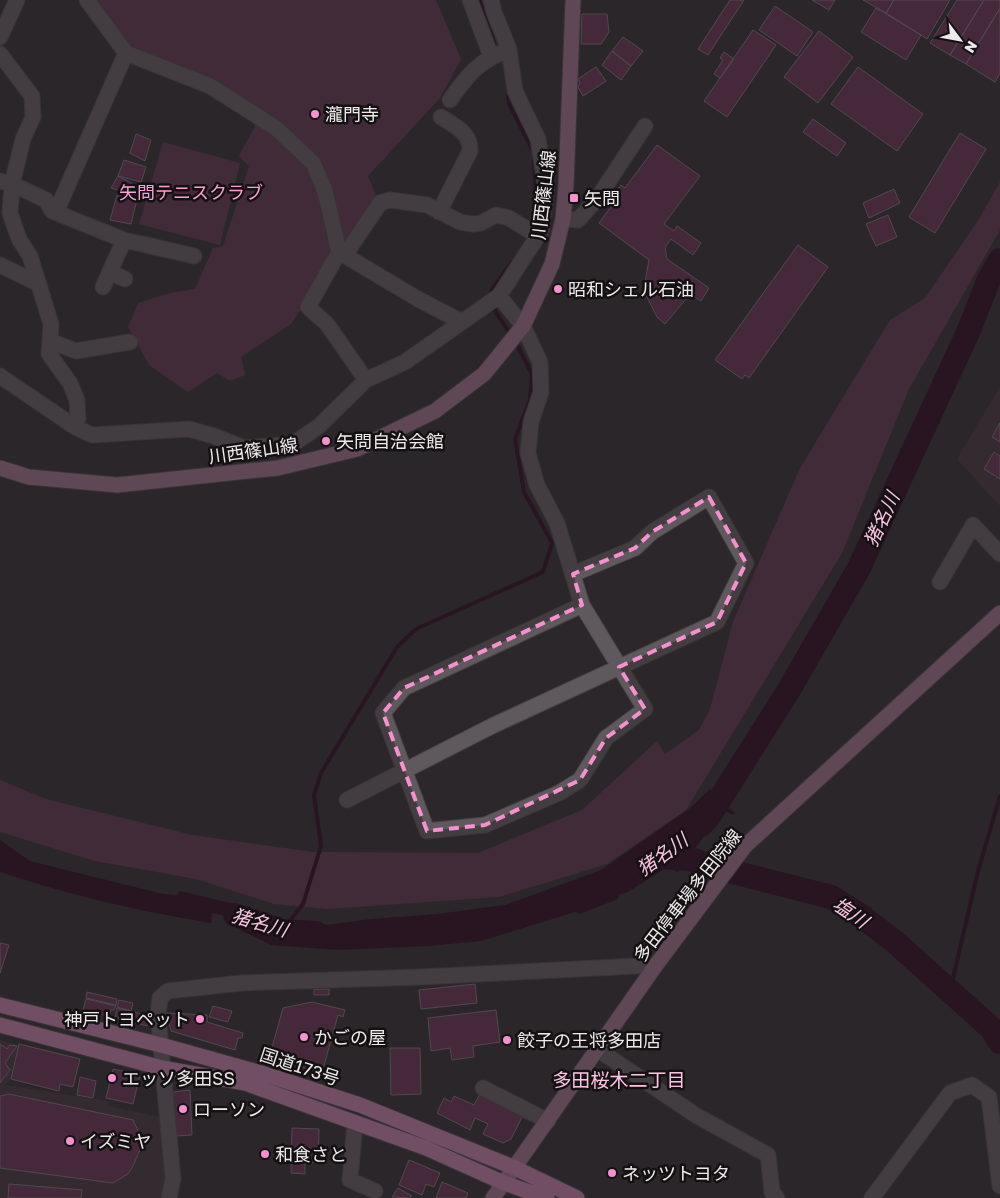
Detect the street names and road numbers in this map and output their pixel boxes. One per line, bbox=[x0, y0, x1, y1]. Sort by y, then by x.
street label: 川西篠山線 bbox=[527, 149, 559, 241]
street label: 川西篠山線 bbox=[207, 433, 299, 467]
street label: 多田停車場多田院線 bbox=[628, 824, 746, 966]
street label: 国道173号 bbox=[257, 1043, 343, 1089]

